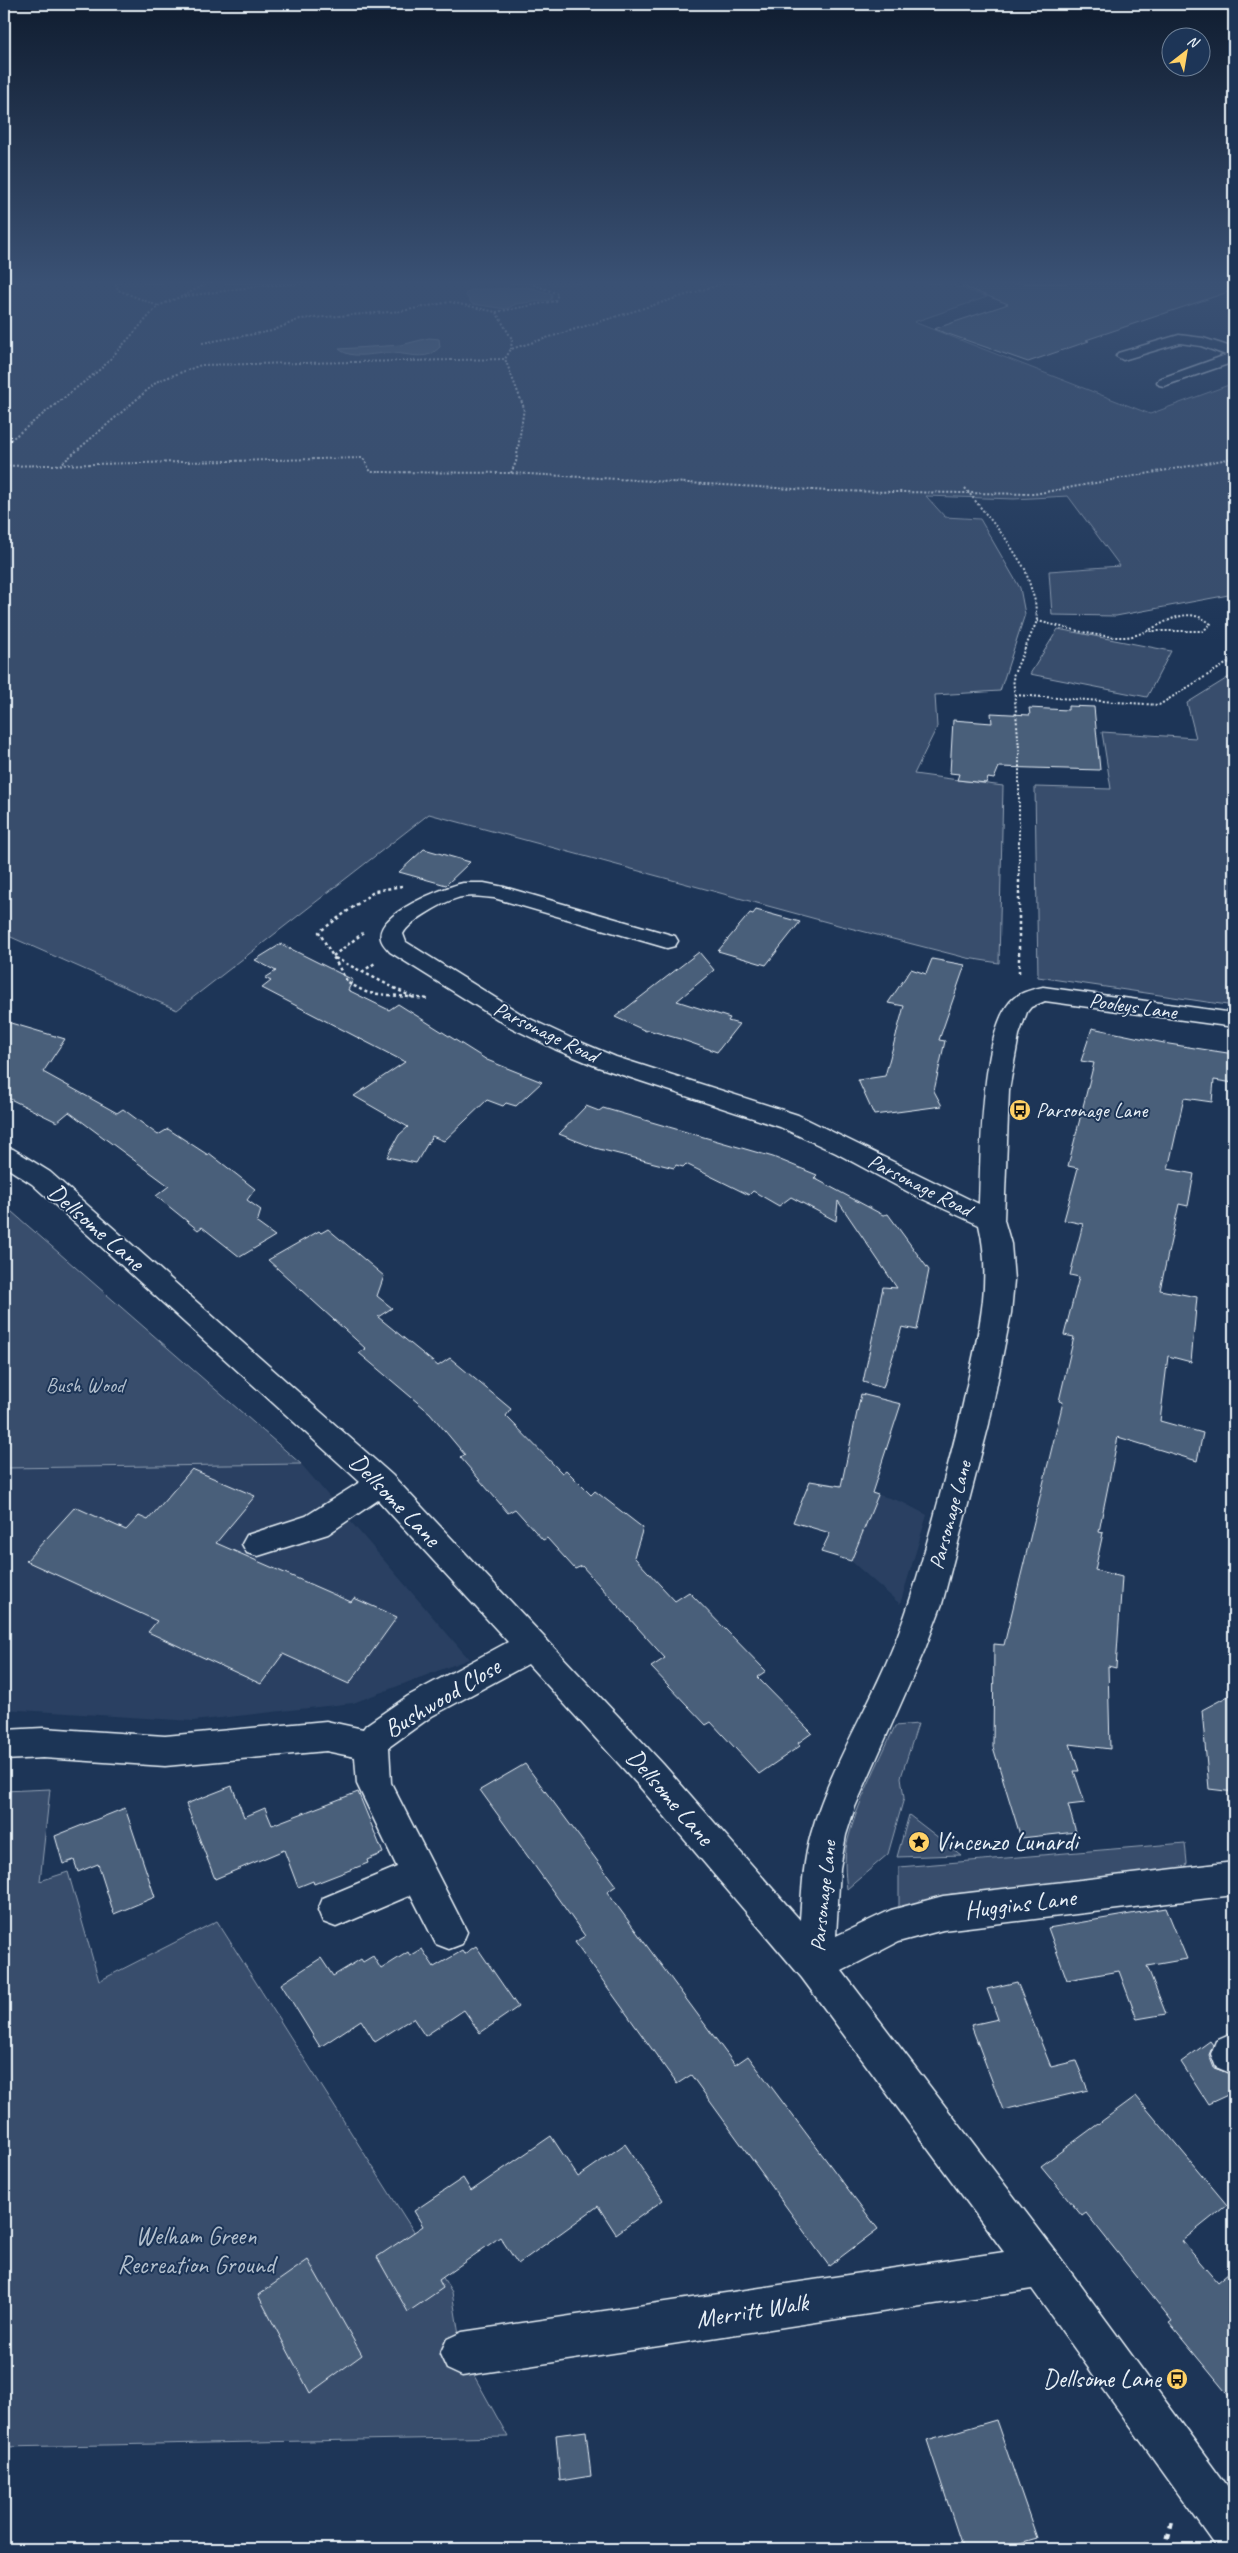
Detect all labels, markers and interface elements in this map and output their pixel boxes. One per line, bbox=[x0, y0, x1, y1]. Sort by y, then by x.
north arrow bbox=[1160, 28, 1210, 78]
text: N bbox=[1184, 32, 1203, 52]
street label: Pooleys Lane bbox=[1088, 987, 1180, 1025]
street label: Parsonage Road bbox=[490, 996, 606, 1070]
place label: Parsonage Lane bbox=[1036, 1097, 1148, 1123]
bus stop icon: Parsonage Lane bbox=[1008, 1098, 1032, 1122]
street label: Parsonage Road bbox=[864, 1148, 980, 1224]
street label: Dellsome Lane bbox=[41, 1176, 152, 1279]
park label: Bush Wood bbox=[46, 1372, 127, 1398]
street label: Dellsome Lane bbox=[343, 1446, 449, 1555]
street label: Parsonage Lane bbox=[923, 1457, 977, 1572]
street label: Bushwood Close bbox=[378, 1650, 508, 1745]
street label: Dellsome Lane bbox=[619, 1742, 722, 1853]
place label: Vincenzo Lunardi bbox=[935, 1826, 1081, 1858]
place icon: Vincenzo Lunardi bbox=[907, 1830, 931, 1854]
street label: Parsonage Lane bbox=[804, 1838, 842, 1953]
street label: Huggins Lane bbox=[963, 1881, 1079, 1927]
park label: Welham Green Recreation Ground bbox=[118, 2220, 279, 2281]
street label: Merritt Walk bbox=[694, 2286, 812, 2336]
place label: Dellsome Lane bbox=[1043, 2363, 1163, 2395]
bus stop icon: Dellsome Lane bbox=[1165, 2367, 1189, 2391]

